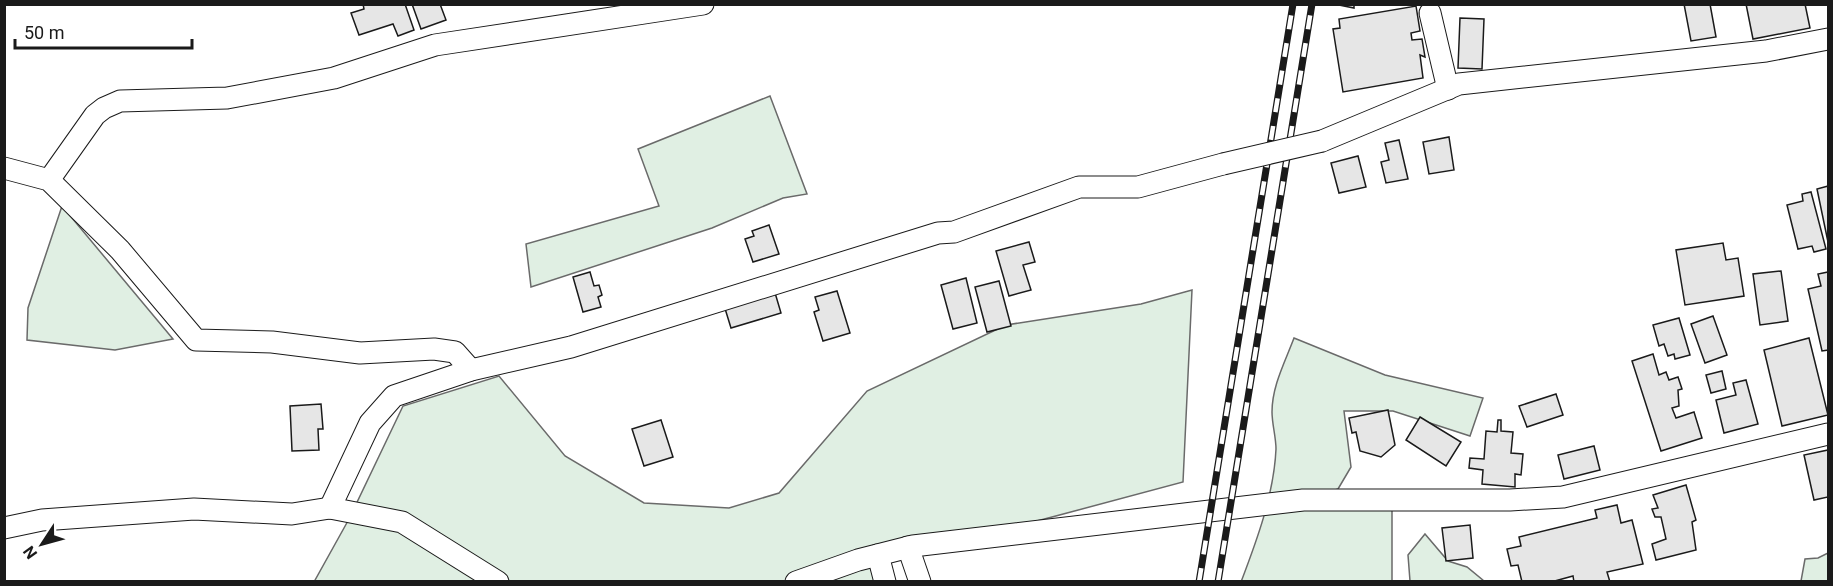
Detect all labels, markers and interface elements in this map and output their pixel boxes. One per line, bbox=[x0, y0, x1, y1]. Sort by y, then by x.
scale bar bbox=[15, 12, 192, 50]
text: 50 m bbox=[24, 22, 64, 43]
north arrow bbox=[12, 514, 72, 574]
text: N bbox=[19, 542, 41, 563]

